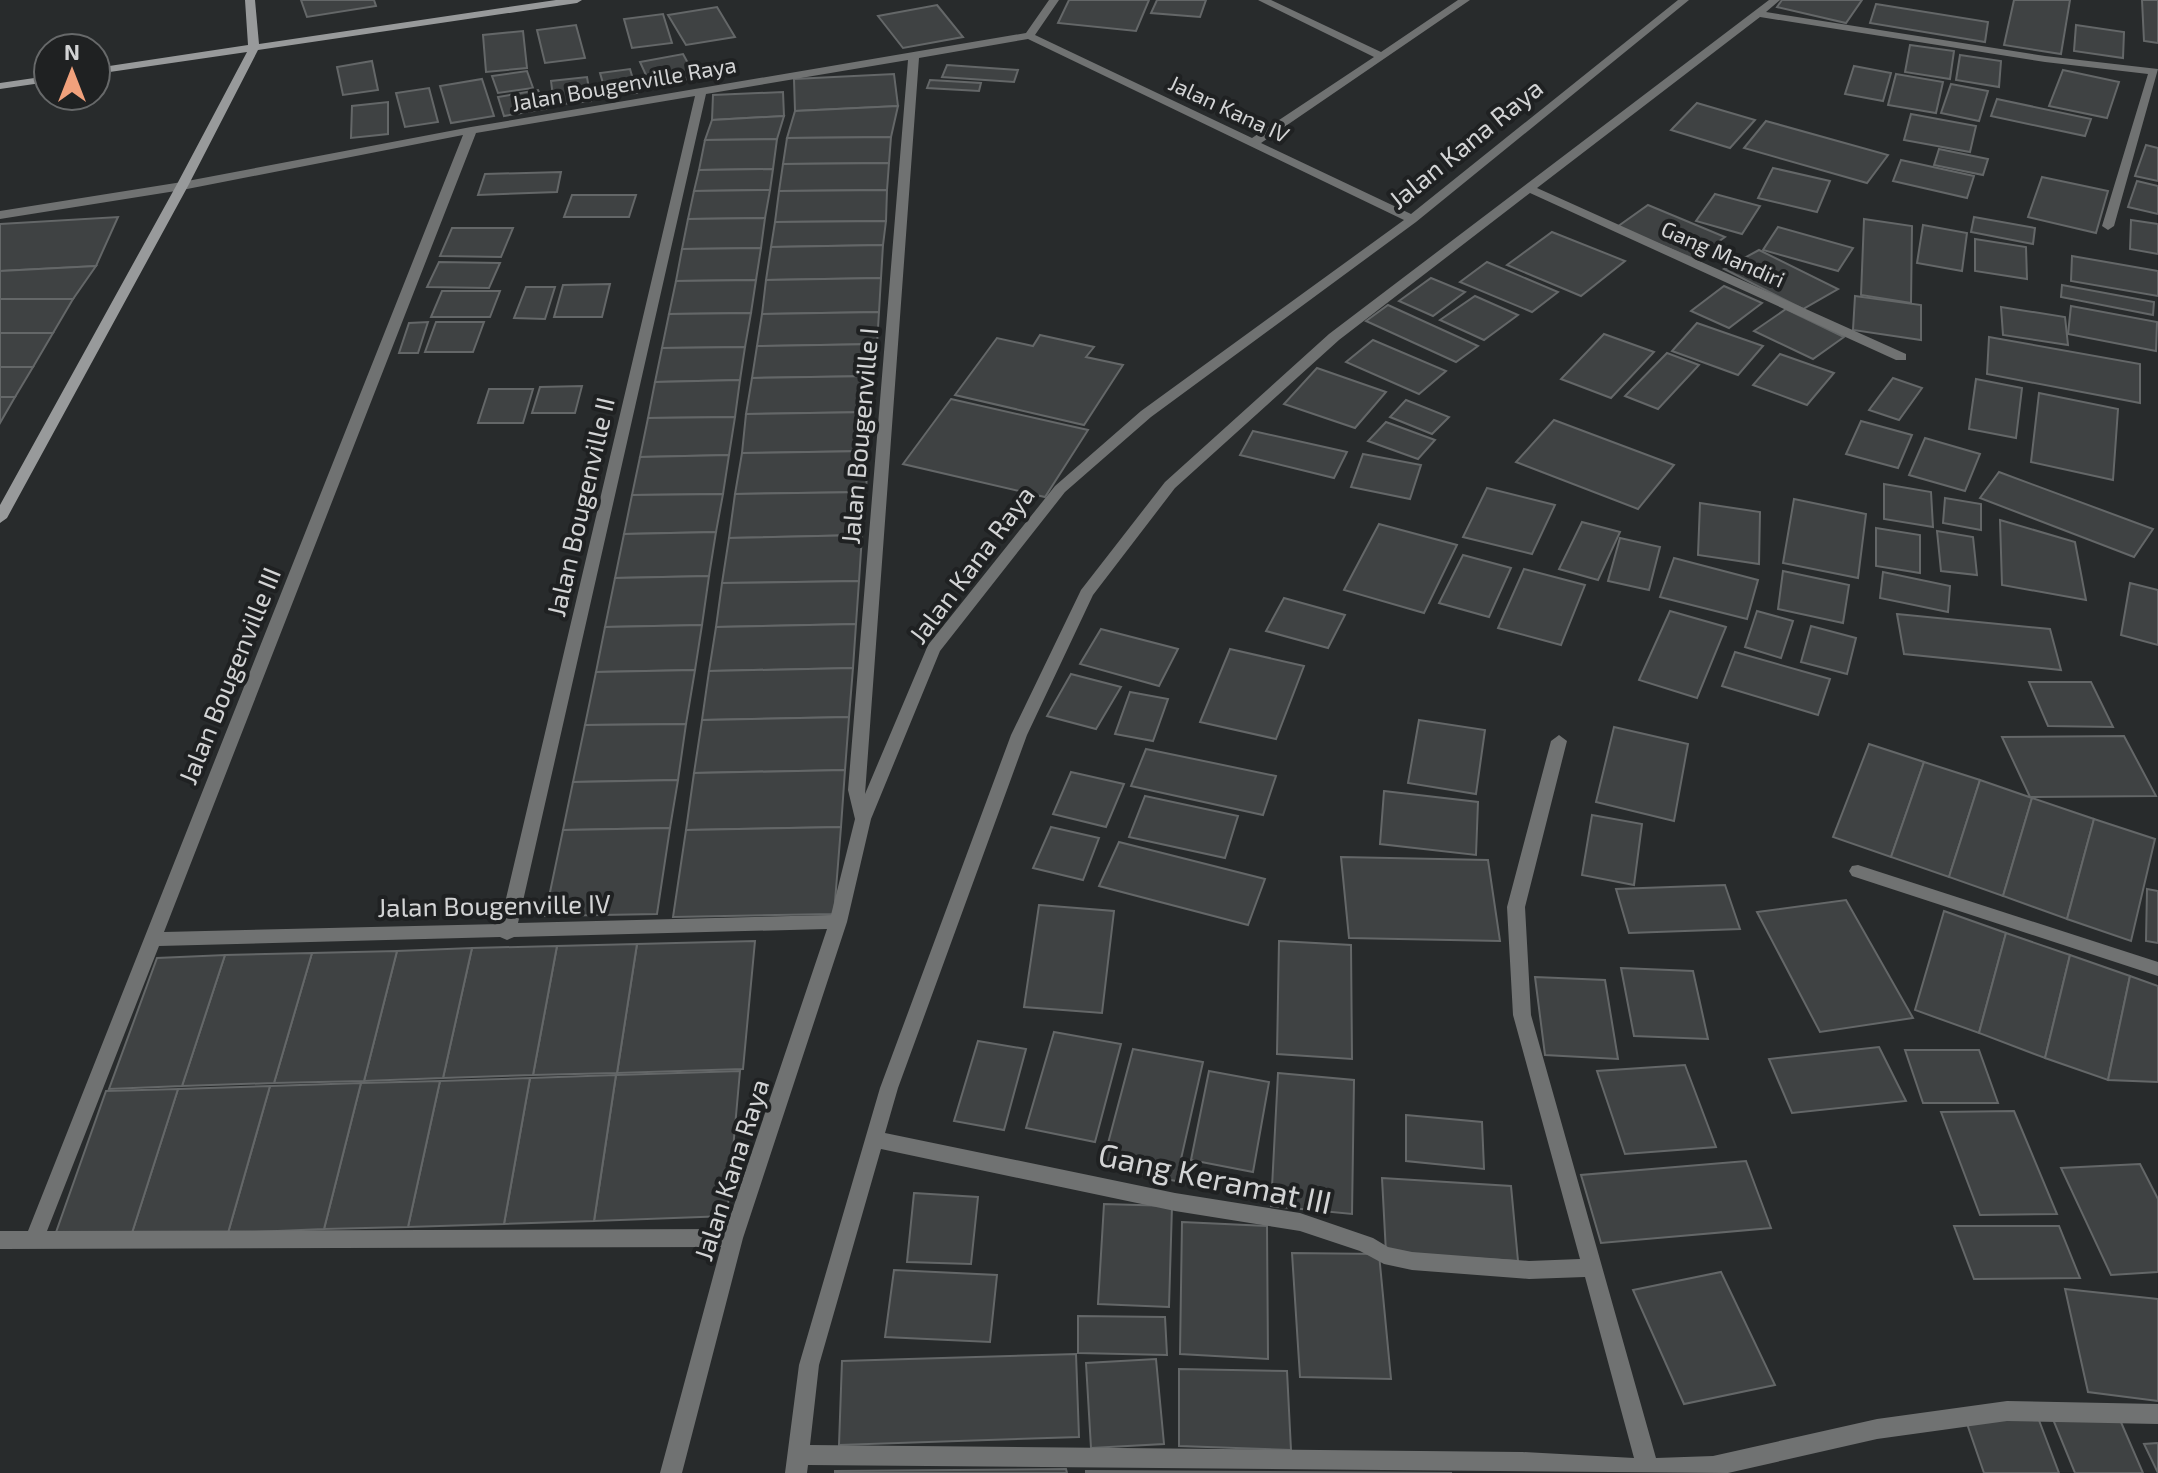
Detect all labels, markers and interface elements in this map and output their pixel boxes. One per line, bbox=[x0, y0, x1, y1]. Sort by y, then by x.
north arrow bbox=[32, 32, 112, 112]
text: N bbox=[64, 38, 80, 64]
street label: Jalan Bougenville Raya bbox=[510, 50, 738, 116]
street label: Jalan Kana IV bbox=[1165, 69, 1294, 148]
street label: Jalan Kana Raya bbox=[1382, 71, 1548, 214]
street label: Gang Mandiri bbox=[1658, 214, 1789, 292]
street label: Jalan Bougenville I bbox=[834, 326, 883, 546]
street label: Jalan Bougenville II bbox=[539, 394, 620, 619]
street label: Jalan Kana Raya bbox=[902, 479, 1040, 649]
street label: Jalan Bougenville III bbox=[171, 563, 286, 788]
street label: Jalan Bougenville IV bbox=[377, 887, 611, 922]
street label: Jalan Kana Raya bbox=[687, 1075, 775, 1264]
street label: Gang Keramat III bbox=[1095, 1134, 1335, 1220]

